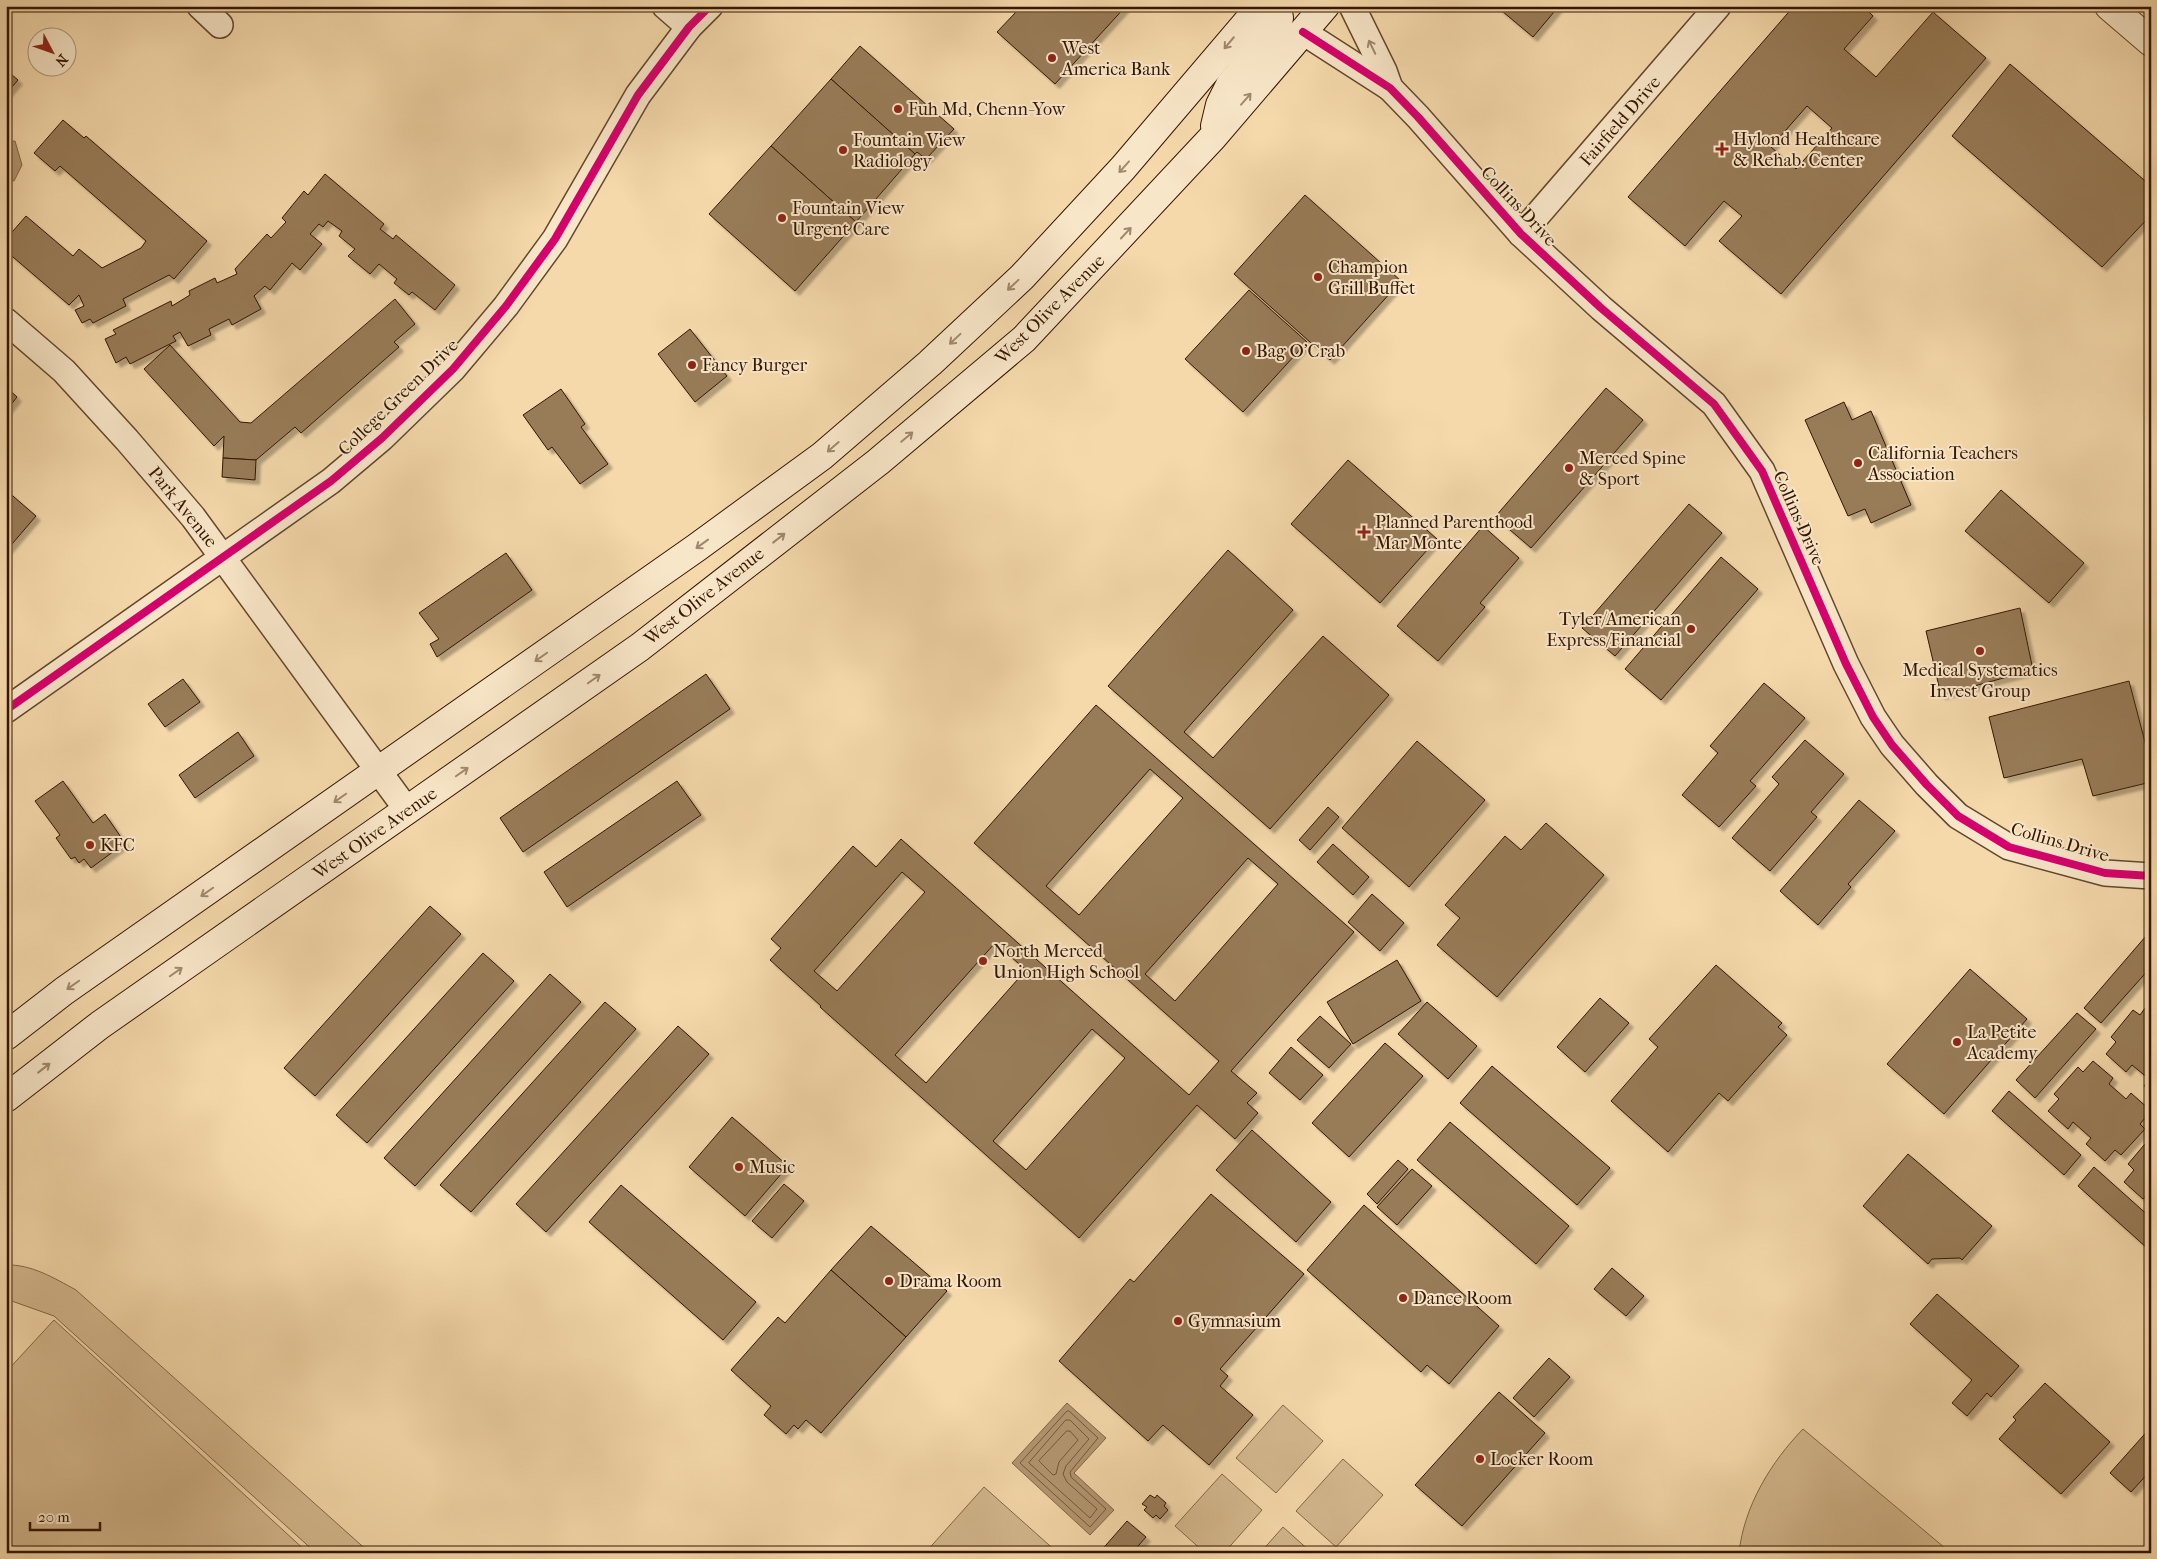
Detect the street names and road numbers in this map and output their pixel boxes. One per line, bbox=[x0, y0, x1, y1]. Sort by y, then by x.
street label: Fairfield Drive bbox=[1576, 72, 1665, 171]
street label: Collins Drive bbox=[1476, 162, 1561, 251]
street label: West Olive Avenue bbox=[991, 250, 1109, 369]
street label: College Green Drive bbox=[334, 335, 463, 460]
street label: Park Avenue bbox=[144, 463, 222, 552]
street label: Collins Drive bbox=[1768, 468, 1829, 569]
street label: West Olive Avenue bbox=[639, 543, 768, 650]
street label: West Olive Avenue bbox=[309, 783, 441, 884]
street label: Collins Drive bbox=[2008, 818, 2112, 867]

